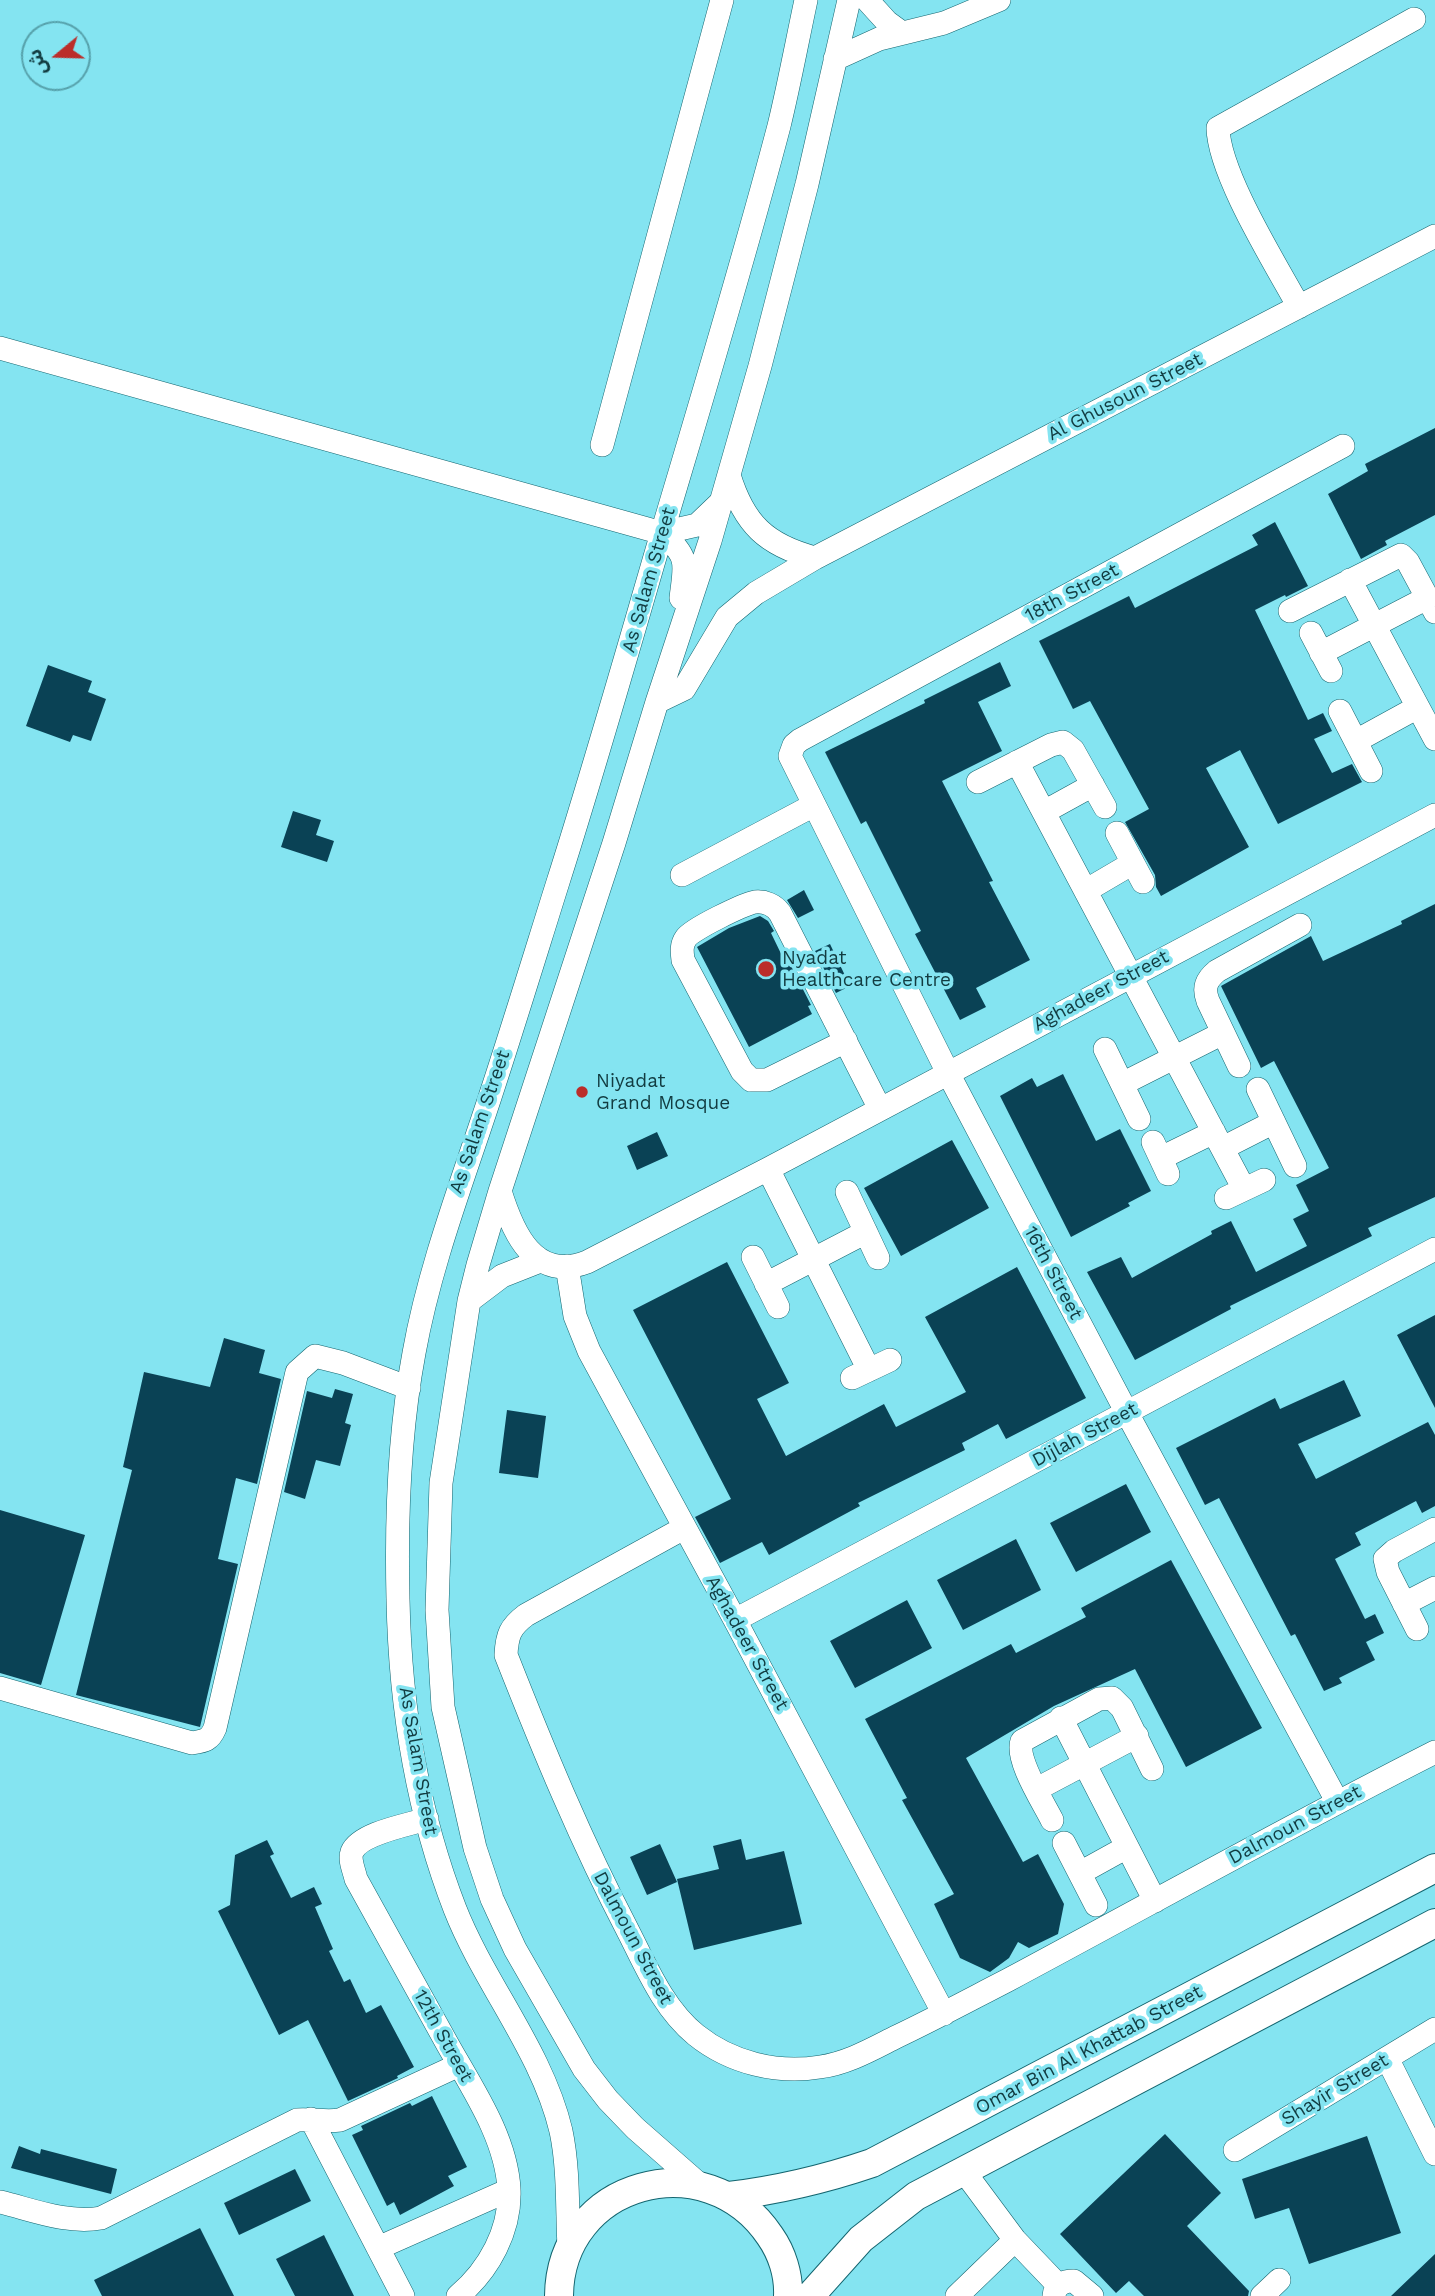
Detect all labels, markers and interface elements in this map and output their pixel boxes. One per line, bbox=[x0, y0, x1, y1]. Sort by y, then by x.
north arrow bbox=[21, 21, 91, 91]
text: ش bbox=[22, 46, 53, 78]
street label: Al Ghusoun Street bbox=[1044, 348, 1206, 446]
street label: As Salam Street bbox=[617, 505, 681, 655]
street label: 18th Street bbox=[1021, 559, 1123, 627]
street label: Aghadeer Street bbox=[1029, 946, 1173, 1036]
place label: Nyadat Healthcare Centre bbox=[782, 947, 951, 991]
marker: Nyadat Healthcare Centre bbox=[756, 959, 776, 979]
street label: As Salam Street bbox=[445, 1047, 515, 1197]
place label: Niyadat Grand Mosque bbox=[596, 1070, 730, 1114]
marker: Niyadat Grand Mosque bbox=[574, 1084, 590, 1100]
street label: 16th Street bbox=[1019, 1222, 1087, 1324]
street label: Dijlah Street bbox=[1029, 1398, 1141, 1472]
street label: Aghadeer Street bbox=[701, 1572, 793, 1714]
street label: As Salam Street bbox=[394, 1685, 442, 1837]
street label: Dalmoun Street bbox=[1225, 1780, 1365, 1870]
street label: Dalmoun Street bbox=[588, 1868, 678, 2008]
street label: Omar Bin Al Khattab Street bbox=[972, 1980, 1206, 2120]
street label: 12th Street bbox=[408, 1986, 478, 2086]
street label: Shayir Street bbox=[1278, 2049, 1392, 2131]

